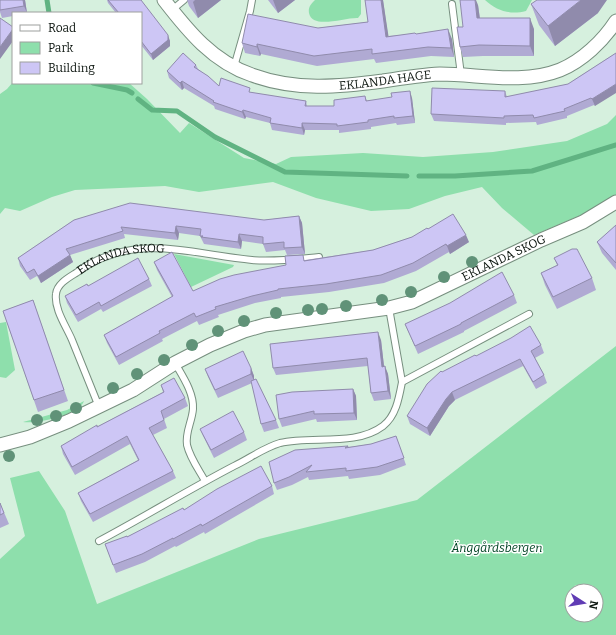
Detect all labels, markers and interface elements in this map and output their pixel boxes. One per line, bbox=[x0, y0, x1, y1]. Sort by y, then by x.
legend bbox=[12, 12, 142, 84]
text: Road bbox=[48, 21, 76, 35]
text: Park bbox=[48, 41, 74, 55]
text: Building bbox=[48, 61, 95, 75]
street label: EKLANDA HAGE bbox=[338, 68, 432, 93]
street label: EKLANDA SKOG bbox=[459, 232, 548, 284]
street label: EKLANDA SKOG bbox=[74, 241, 165, 277]
park label: Änggårdsbergen bbox=[451, 540, 543, 555]
north arrow bbox=[564, 583, 604, 623]
text: N bbox=[586, 599, 601, 611]

